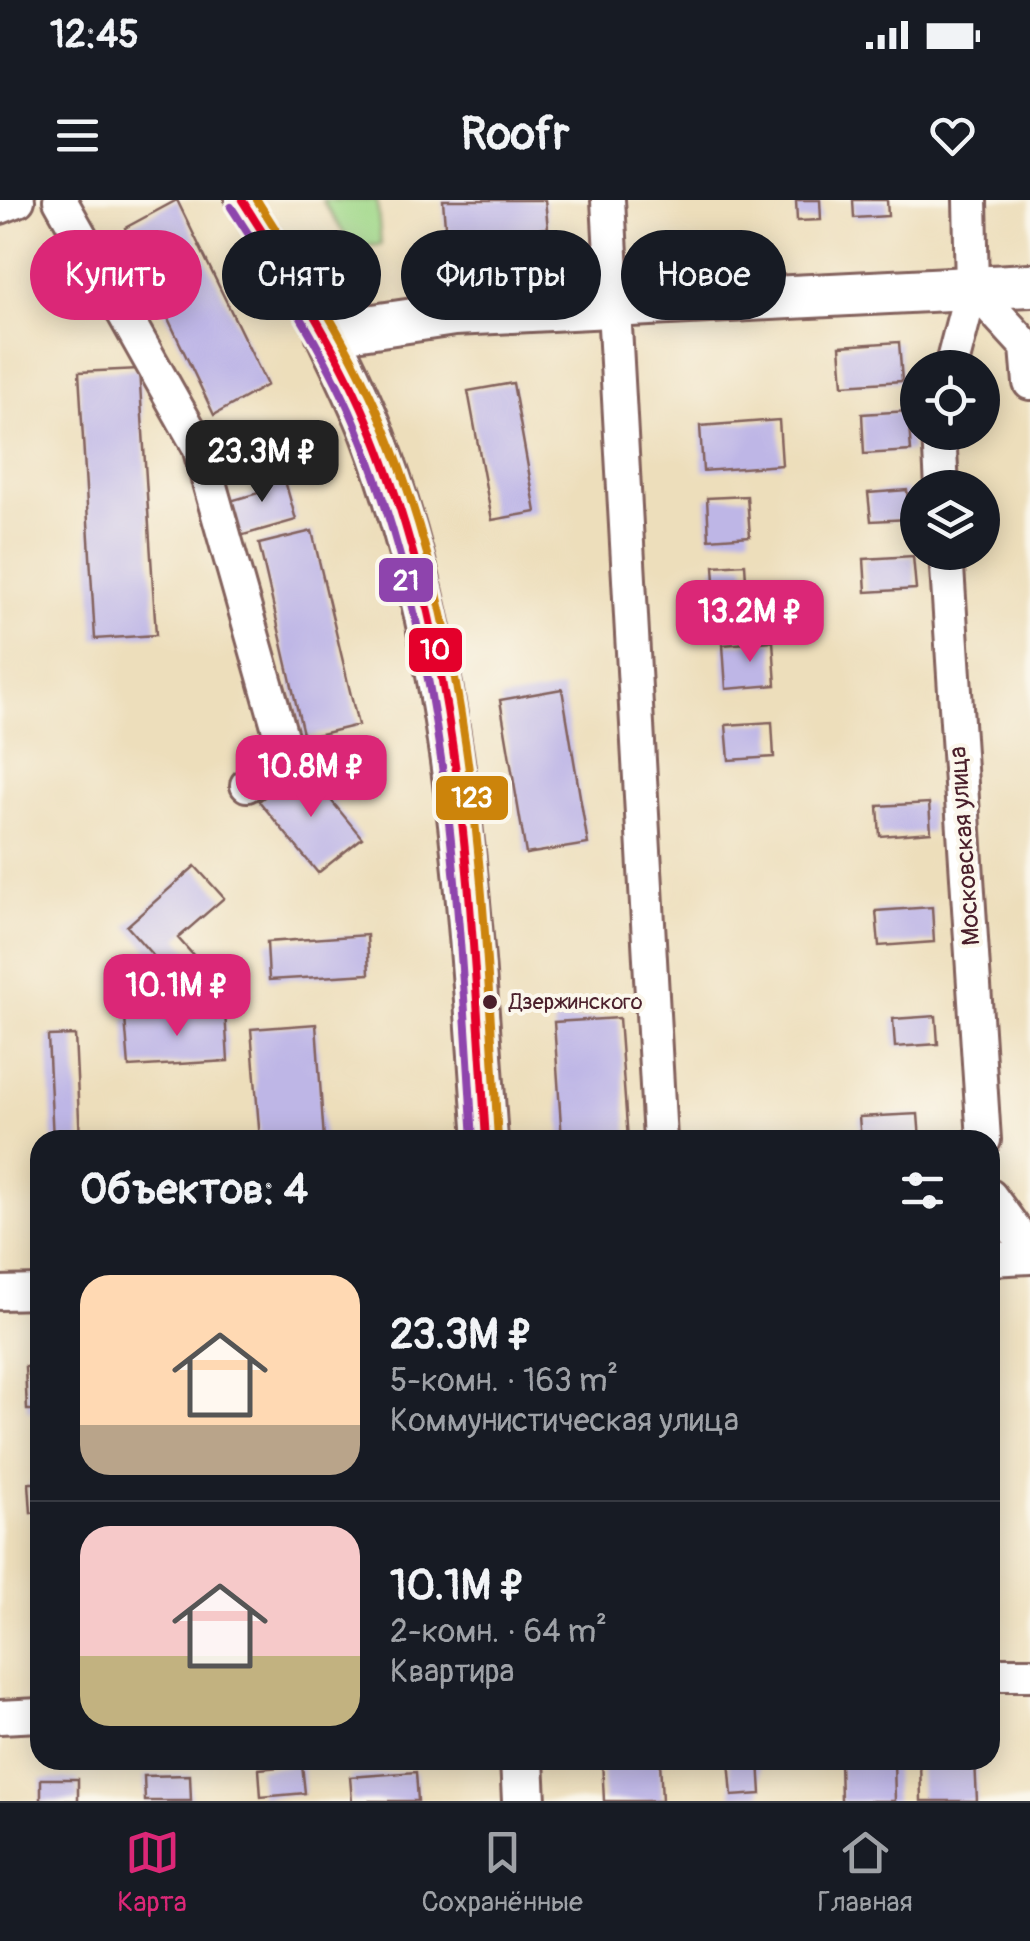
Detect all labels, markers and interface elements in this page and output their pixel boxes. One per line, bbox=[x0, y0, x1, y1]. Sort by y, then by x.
text: 12:45 bbox=[50, 11, 139, 59]
text: Roofr bbox=[461, 107, 569, 163]
icon: menu bbox=[50, 108, 105, 163]
icon: heart bbox=[925, 108, 980, 163]
chip: Купить bbox=[30, 230, 202, 320]
chip: Снять bbox=[222, 230, 381, 320]
chip: Фильтры bbox=[401, 230, 601, 320]
chip: Новое bbox=[621, 230, 786, 320]
map controls bbox=[900, 350, 1000, 570]
button: locate bbox=[900, 350, 1000, 450]
pin: 23.3M ₽ bbox=[170, 420, 354, 505]
text: 23.3M ₽ bbox=[208, 432, 316, 472]
button: layers bbox=[900, 470, 1000, 570]
line badge: 21 bbox=[377, 556, 435, 604]
text: 21 bbox=[393, 564, 419, 599]
pin: 13.2M ₽ bbox=[658, 580, 842, 665]
text: 13.2M ₽ bbox=[698, 592, 802, 632]
line badge: 10 bbox=[407, 626, 464, 674]
text: 10 bbox=[420, 633, 450, 668]
pin: 10.8M ₽ bbox=[219, 735, 403, 820]
street label: Московская улица bbox=[943, 745, 987, 947]
text: 10.8M ₽ bbox=[258, 747, 364, 787]
line badge: 123 bbox=[434, 774, 510, 822]
text: 123 bbox=[451, 781, 493, 816]
pin: 10.1M ₽ bbox=[85, 954, 269, 1039]
text: 10.1M ₽ bbox=[125, 966, 229, 1006]
place label: Дзержинского bbox=[508, 988, 643, 1016]
marker: Дзержинского bbox=[480, 992, 500, 1012]
icon: filters bbox=[895, 1163, 950, 1218]
text: Объектов: 4 bbox=[80, 1164, 308, 1216]
text: 23.3M ₽ bbox=[390, 1309, 533, 1361]
icon: home bbox=[160, 1315, 280, 1435]
text: 5-комн. · 163 m² bbox=[390, 1361, 618, 1401]
text: Коммунистическая улица bbox=[390, 1401, 739, 1441]
text: 10.1M ₽ bbox=[390, 1560, 525, 1612]
icon: home bbox=[160, 1566, 280, 1686]
text: 2-комн. · 64 m² bbox=[390, 1612, 607, 1652]
text: Квартира bbox=[390, 1652, 514, 1692]
tab: Карта bbox=[117, 1825, 187, 1920]
tab: Сохранённые bbox=[421, 1825, 583, 1920]
tab: Главная bbox=[818, 1825, 913, 1920]

